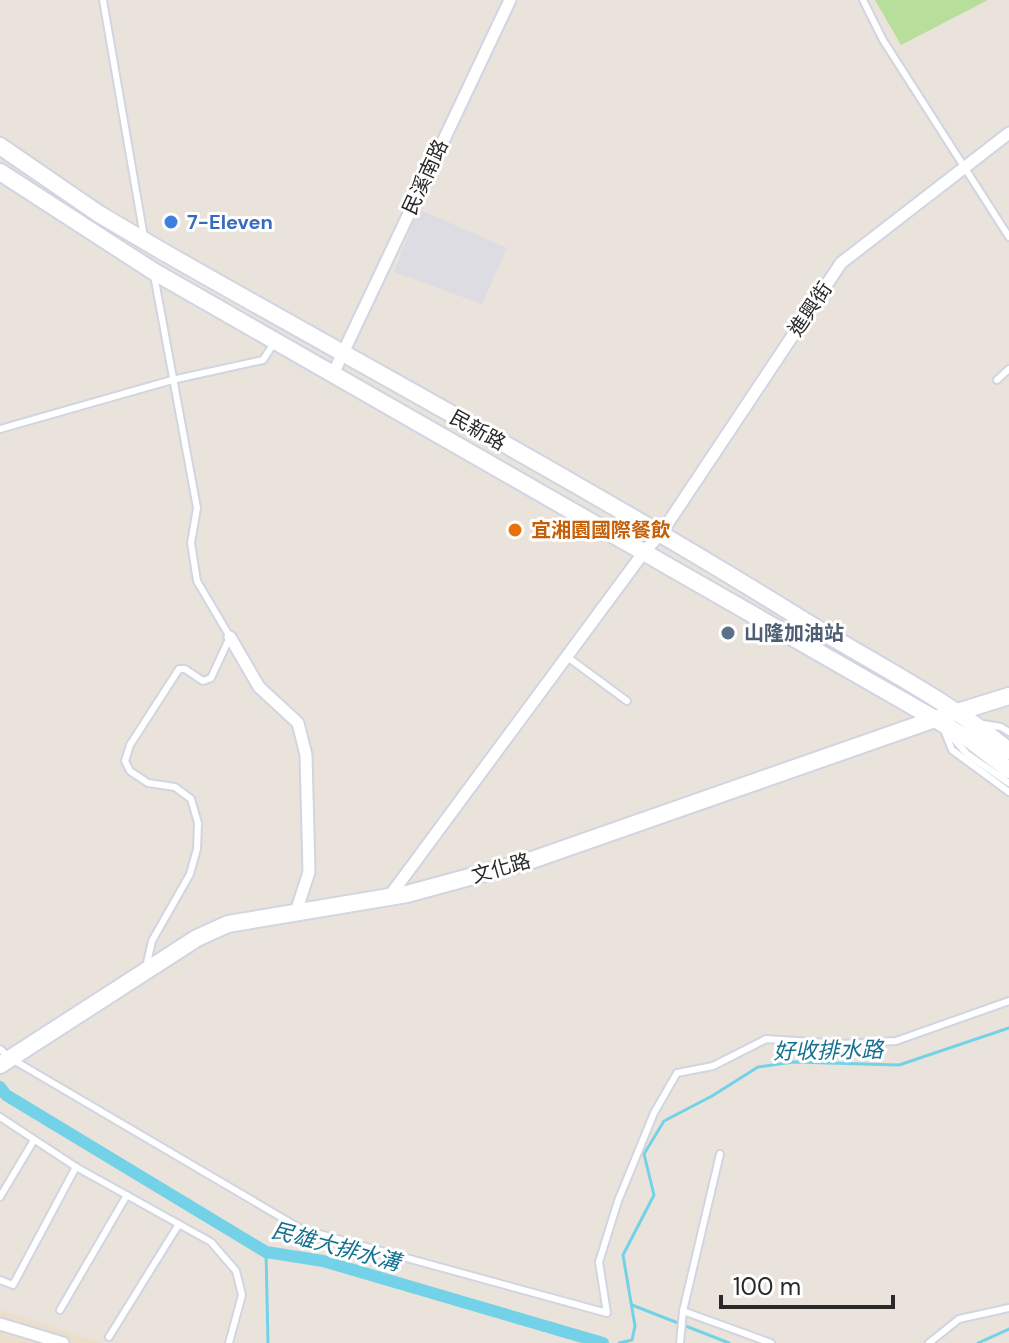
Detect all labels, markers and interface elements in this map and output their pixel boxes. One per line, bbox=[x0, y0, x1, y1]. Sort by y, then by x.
street label: 民溪南路 bbox=[396, 135, 454, 219]
place label: 7-Eleven bbox=[187, 209, 273, 235]
marker: 7-Eleven bbox=[162, 213, 180, 231]
street label: 進興街 bbox=[782, 277, 838, 341]
street label: 民新路 bbox=[445, 404, 511, 456]
place label: 宜湘園國際餐飲 bbox=[531, 517, 671, 543]
marker: 宜湘園國際餐飲 bbox=[506, 521, 524, 539]
place label: 山隆加油站 bbox=[744, 620, 844, 646]
marker: 山隆加油站 bbox=[719, 624, 737, 642]
street label: 文化路 bbox=[469, 847, 533, 889]
water label: 好收排水路 bbox=[773, 1035, 885, 1066]
water label: 民雄大排水溝 bbox=[268, 1215, 406, 1278]
scale bar bbox=[721, 1259, 893, 1309]
text: 100 m bbox=[733, 1271, 801, 1302]

